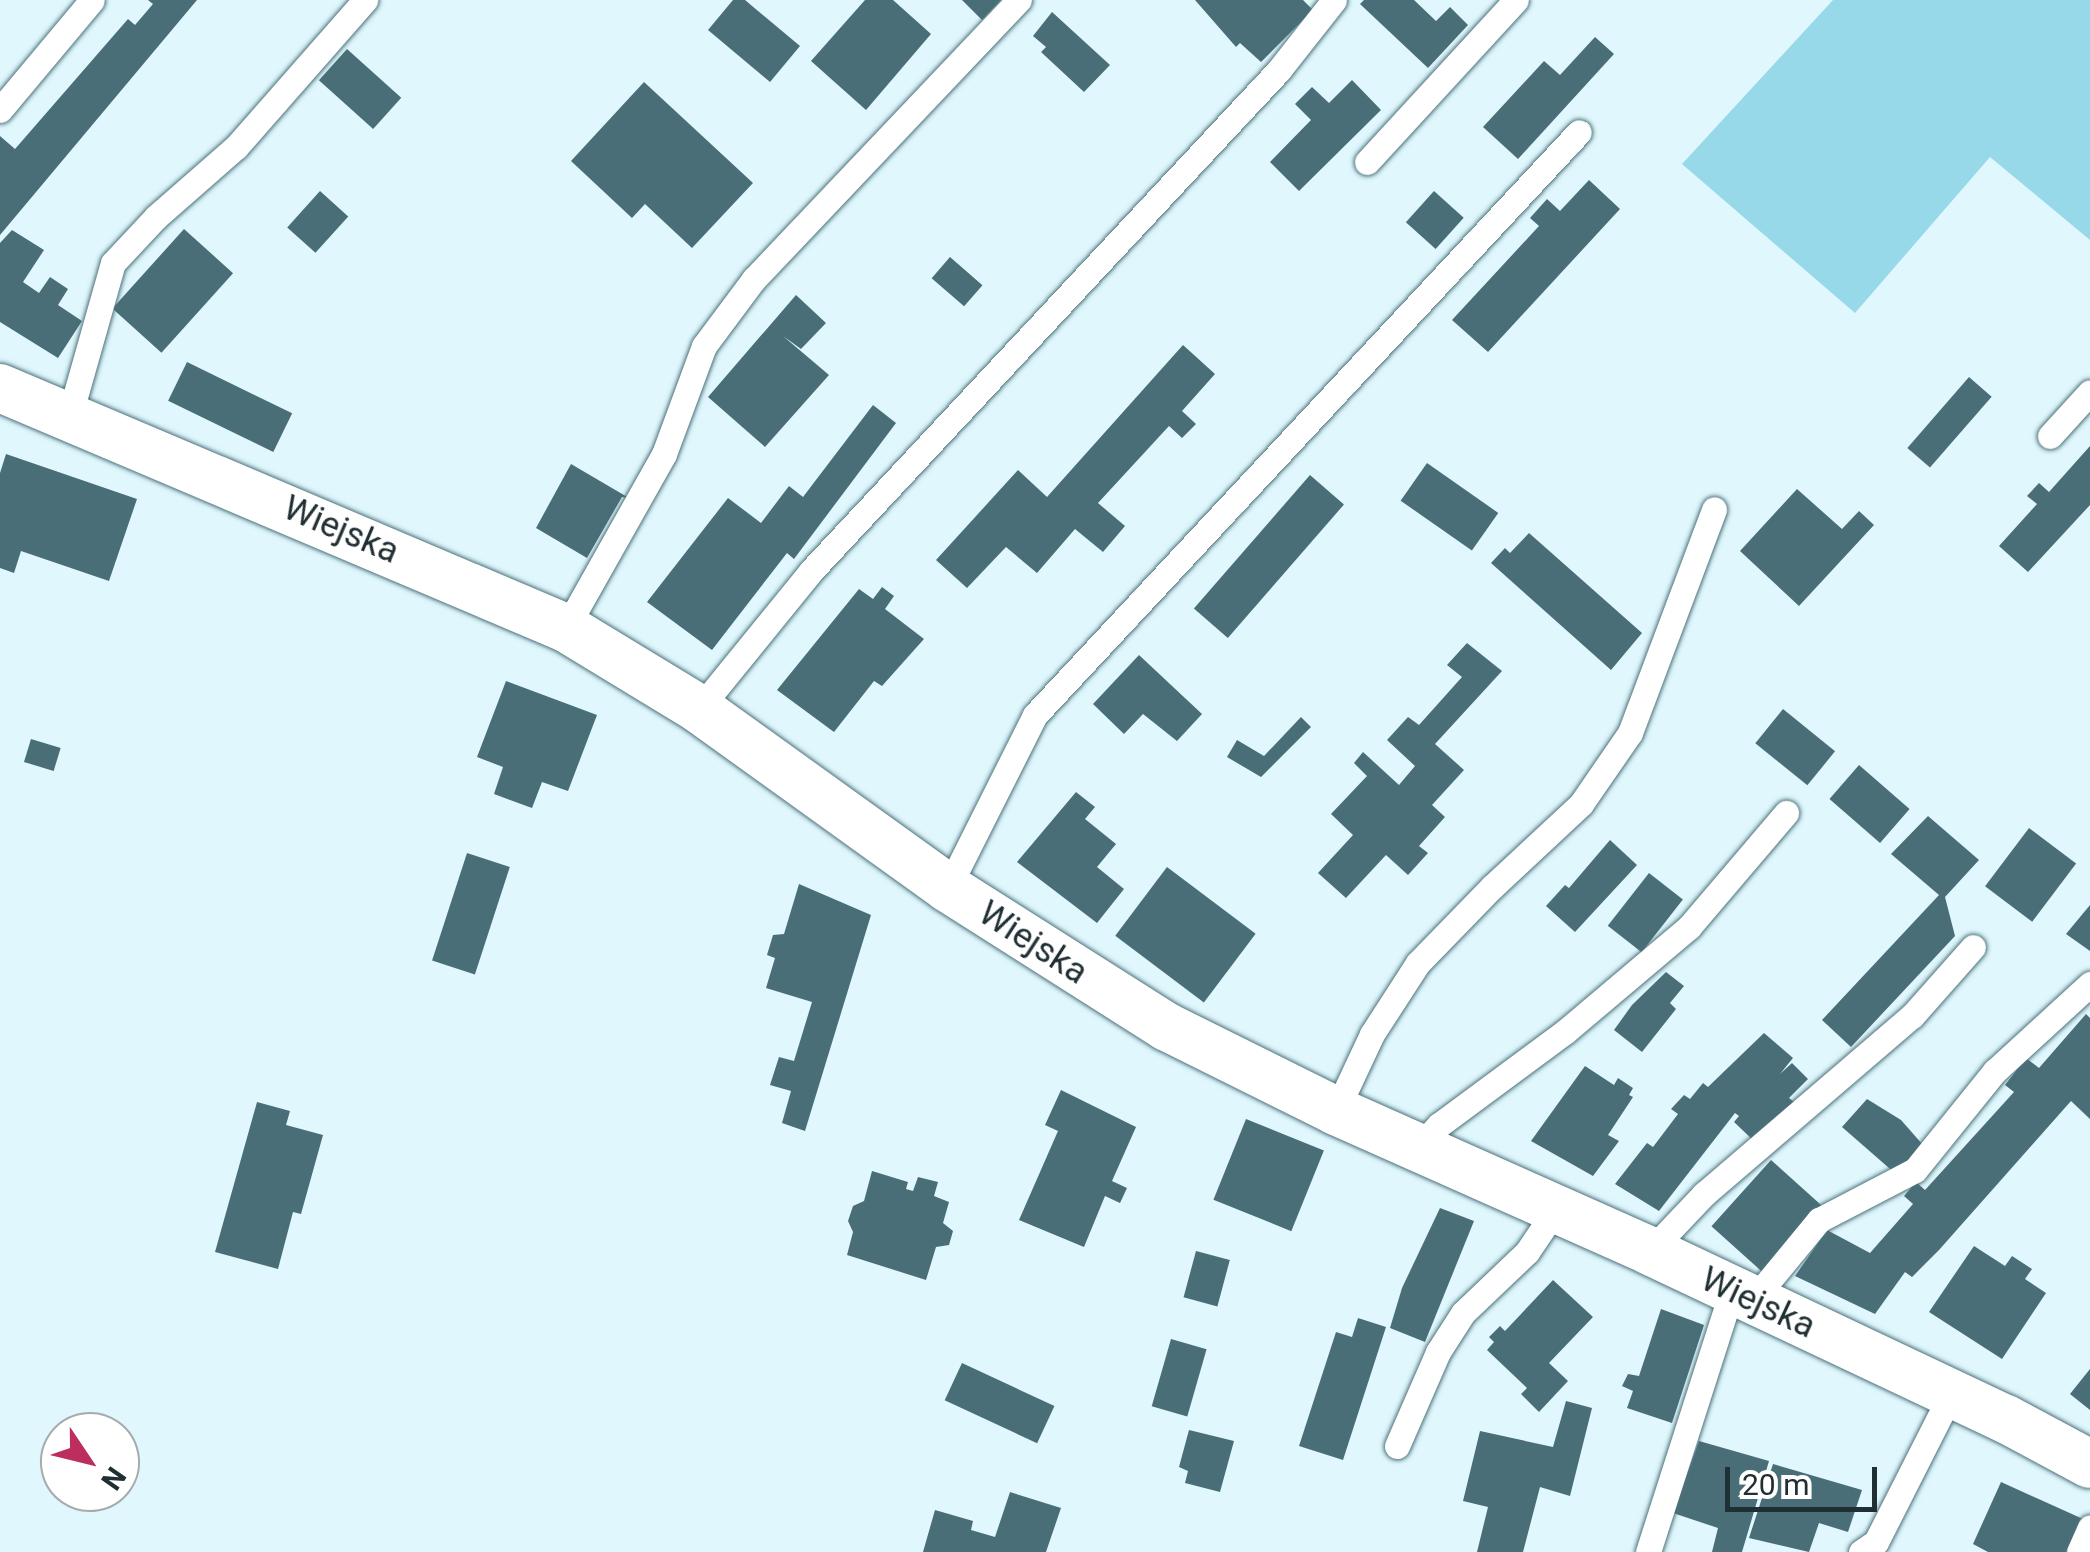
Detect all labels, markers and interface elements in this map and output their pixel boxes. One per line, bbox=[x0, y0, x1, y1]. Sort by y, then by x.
street label: Wiejska bbox=[277, 487, 405, 573]
street label: Wiejska bbox=[971, 892, 1095, 994]
street label: Wiejska bbox=[1694, 1258, 1822, 1348]
north arrow bbox=[40, 1412, 140, 1512]
scale bar bbox=[1730, 1447, 1882, 1509]
text: N bbox=[94, 1461, 133, 1496]
text: 20 m bbox=[1742, 1467, 1809, 1502]

